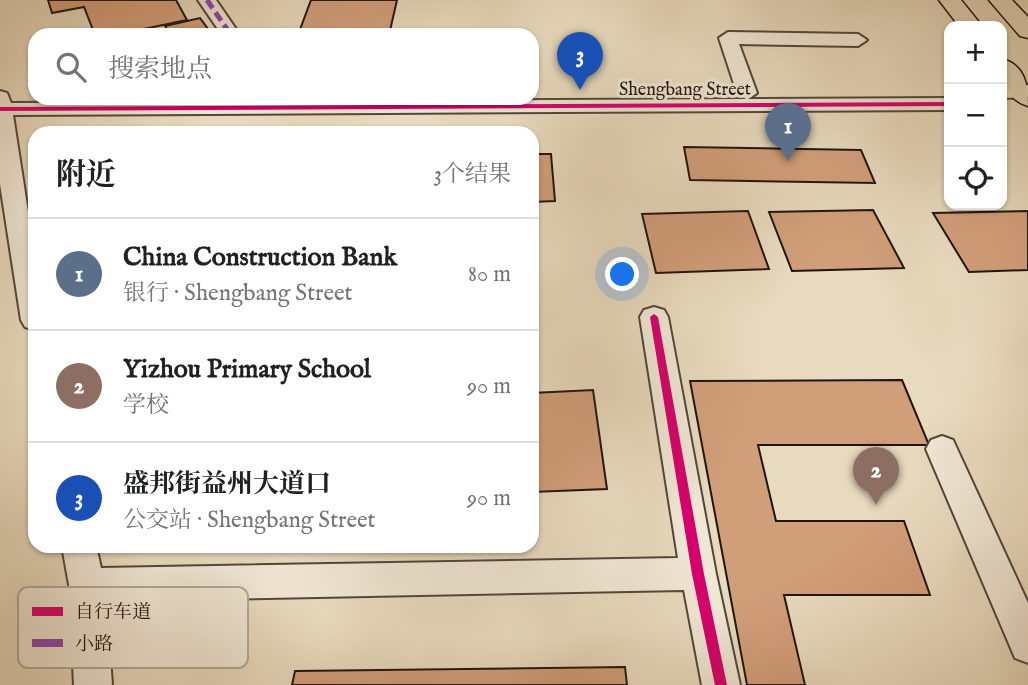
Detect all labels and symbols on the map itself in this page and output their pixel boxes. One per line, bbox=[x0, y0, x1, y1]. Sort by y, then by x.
pin: 3 bbox=[557, 32, 603, 90]
street label: Shengbang Street bbox=[619, 79, 751, 102]
pin: 1 bbox=[765, 103, 811, 161]
your location bbox=[605, 257, 639, 291]
pin: 2 bbox=[853, 447, 899, 505]
legend bbox=[18, 587, 248, 668]
text: 自行车道 bbox=[75, 601, 151, 625]
text: 小路 bbox=[75, 633, 113, 657]

